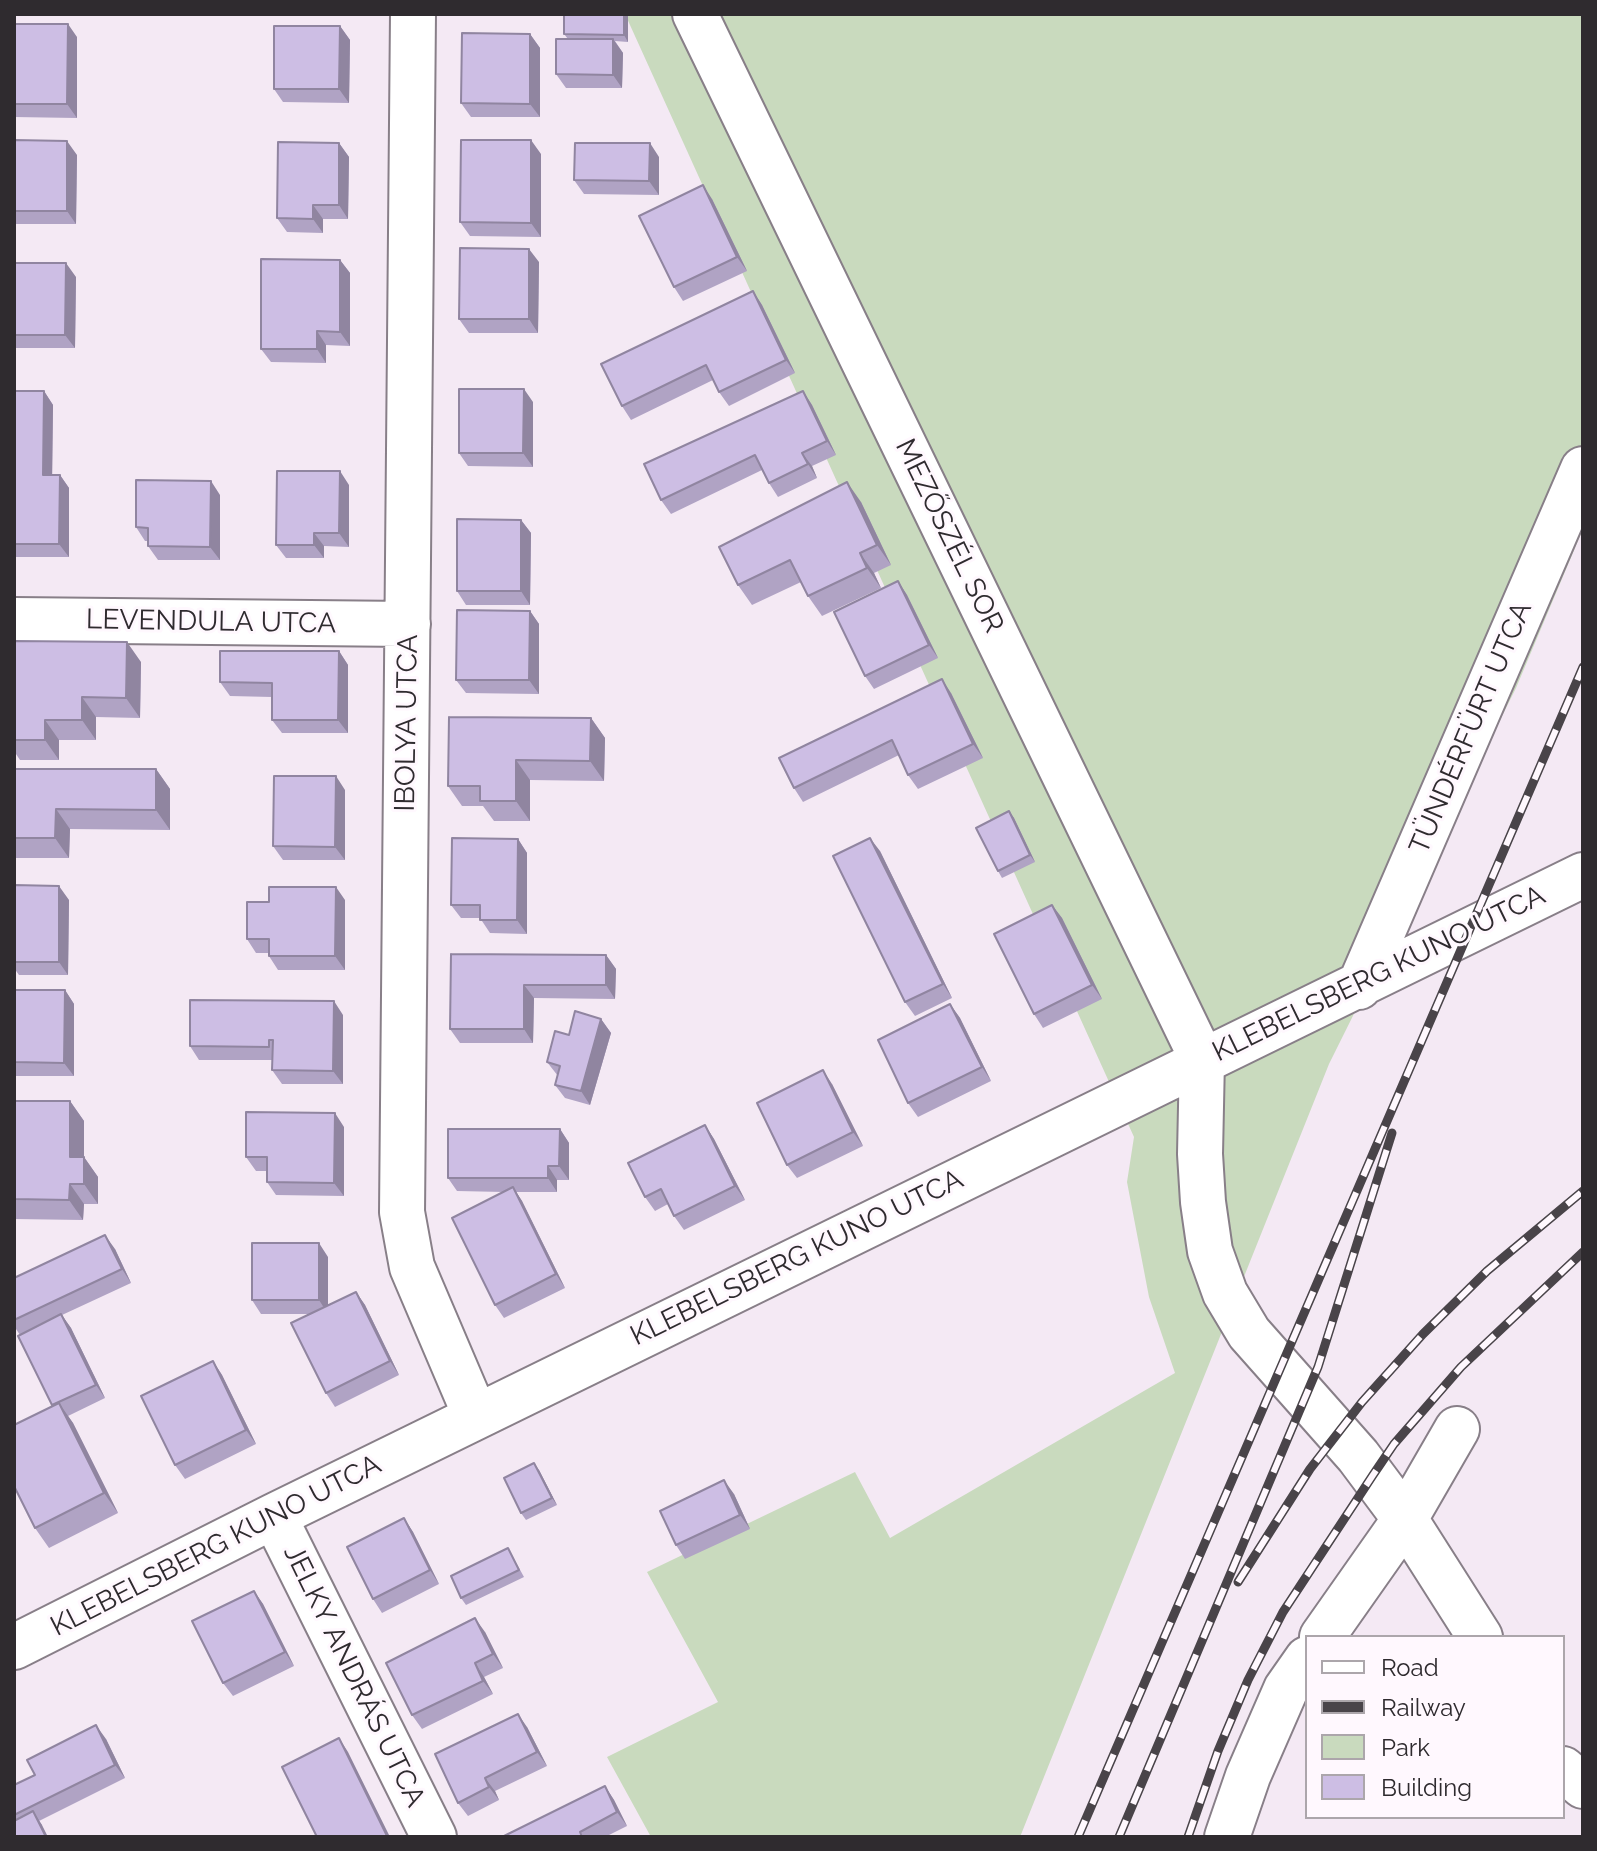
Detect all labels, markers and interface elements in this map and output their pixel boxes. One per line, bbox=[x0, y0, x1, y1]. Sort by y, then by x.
street label: MEZŐSZÉL SOR bbox=[888, 434, 1010, 638]
street label: TÜNDÉRFÜRT UTCA bbox=[1403, 597, 1539, 859]
street label: LEVENDULA UTCA bbox=[86, 603, 336, 641]
street label: IBOLYA UTCA bbox=[389, 634, 425, 812]
street label: KLEBELSBERG KUNO UTCA bbox=[1207, 879, 1551, 1069]
street label: KLEBELSBERG KUNO UTCA bbox=[625, 1163, 969, 1353]
street label: KLEBELSBERG KUNO UTCA bbox=[45, 1448, 387, 1644]
street label: JELKY ANDRÁS UTCA bbox=[276, 1540, 432, 1812]
legend bbox=[1305, 1635, 1565, 1819]
text: Road bbox=[1381, 1653, 1439, 1682]
text: Railway bbox=[1381, 1693, 1466, 1722]
text: Park bbox=[1381, 1733, 1430, 1762]
text: Building bbox=[1381, 1773, 1472, 1802]

